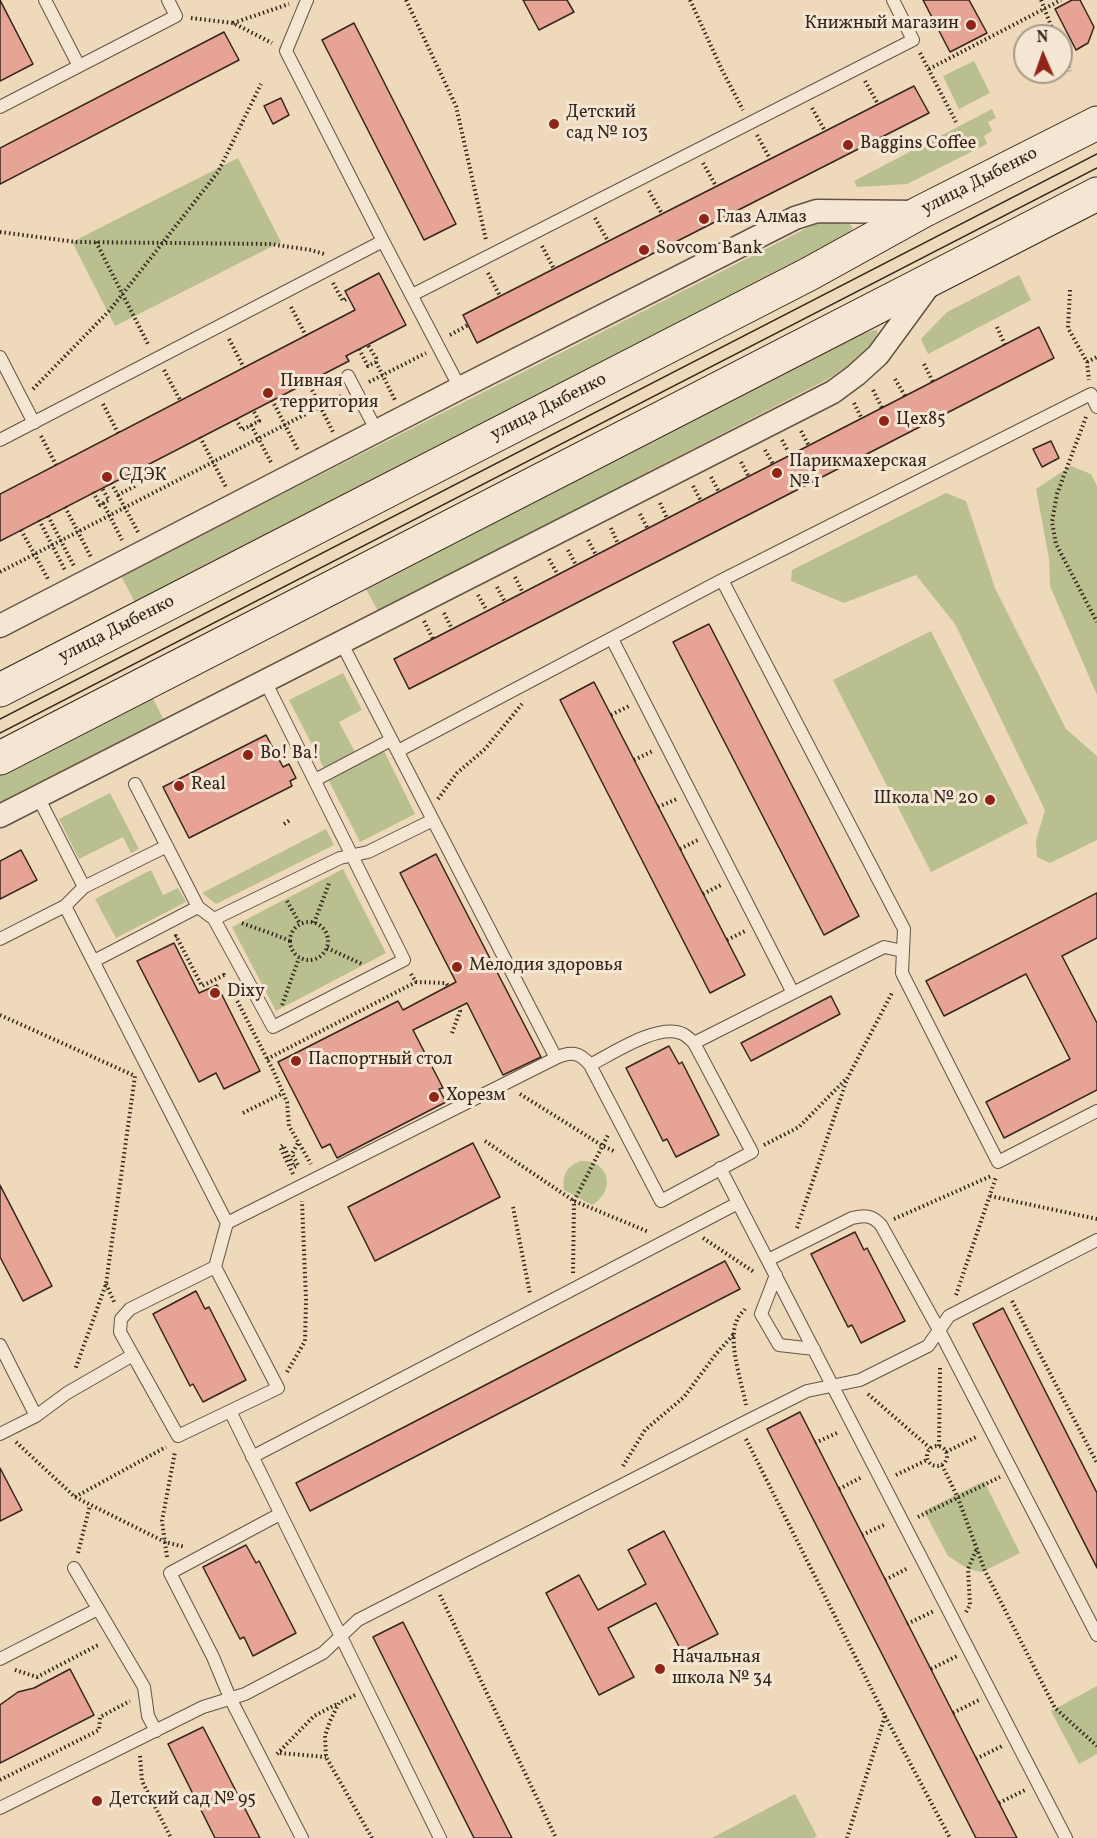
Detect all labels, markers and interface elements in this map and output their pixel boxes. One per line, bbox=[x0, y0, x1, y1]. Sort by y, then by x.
place label: Книжный магазин bbox=[804, 14, 959, 36]
marker: Книжный магазин bbox=[964, 18, 978, 32]
north arrow bbox=[1013, 24, 1073, 84]
text: N bbox=[1036, 27, 1049, 49]
place label: Детский сад № 103 bbox=[566, 103, 648, 146]
marker: Детский сад № 103 bbox=[547, 117, 561, 131]
place label: Baggins Coffee bbox=[860, 134, 976, 156]
marker: Baggins Coffee bbox=[841, 138, 855, 152]
street label: улица Дыбенко bbox=[918, 143, 1042, 221]
place label: Глаз Алмаз bbox=[716, 208, 806, 230]
marker: Глаз Алмаз bbox=[697, 212, 711, 226]
place label: Sovcom Bank bbox=[656, 239, 763, 261]
marker: Sovcom Bank bbox=[637, 243, 651, 257]
street label: улица Дыбенко bbox=[487, 369, 611, 447]
place label: Пивная территория bbox=[280, 372, 378, 415]
marker: Пивная территория bbox=[261, 386, 275, 400]
place label: Цех85 bbox=[896, 410, 946, 432]
marker: Цех85 bbox=[877, 414, 891, 428]
place label: Парикмахерская № 1 bbox=[789, 452, 927, 494]
place label: СДЭК bbox=[119, 466, 167, 488]
marker: Парикмахерская № 1 bbox=[770, 466, 784, 480]
marker: СДЭК bbox=[100, 470, 114, 484]
street label: улица Дыбенко bbox=[55, 591, 179, 669]
place label: Во! Ва! bbox=[260, 744, 319, 766]
marker: Во! Ва! bbox=[241, 748, 255, 762]
place label: Real bbox=[191, 775, 226, 797]
marker: Real bbox=[172, 779, 186, 793]
place label: Школа № 20 bbox=[874, 789, 978, 811]
marker: Школа № 20 bbox=[983, 793, 997, 807]
place label: Мелодия здоровья bbox=[469, 956, 623, 978]
marker: Мелодия здоровья bbox=[450, 960, 464, 974]
place label: Dixy bbox=[227, 982, 265, 1004]
marker: Dixy bbox=[208, 986, 222, 1000]
place label: Паспортный стол bbox=[308, 1050, 452, 1072]
marker: Паспортный стол bbox=[289, 1054, 303, 1068]
place label: Хорезм bbox=[446, 1086, 506, 1108]
marker: Хорезм bbox=[427, 1090, 441, 1104]
place label: Начальная школа № 34 bbox=[672, 1648, 773, 1690]
marker: Начальная школа № 34 bbox=[653, 1662, 667, 1676]
place label: Детский сад № 95 bbox=[109, 1790, 256, 1812]
marker: Детский сад № 95 bbox=[90, 1794, 104, 1808]

